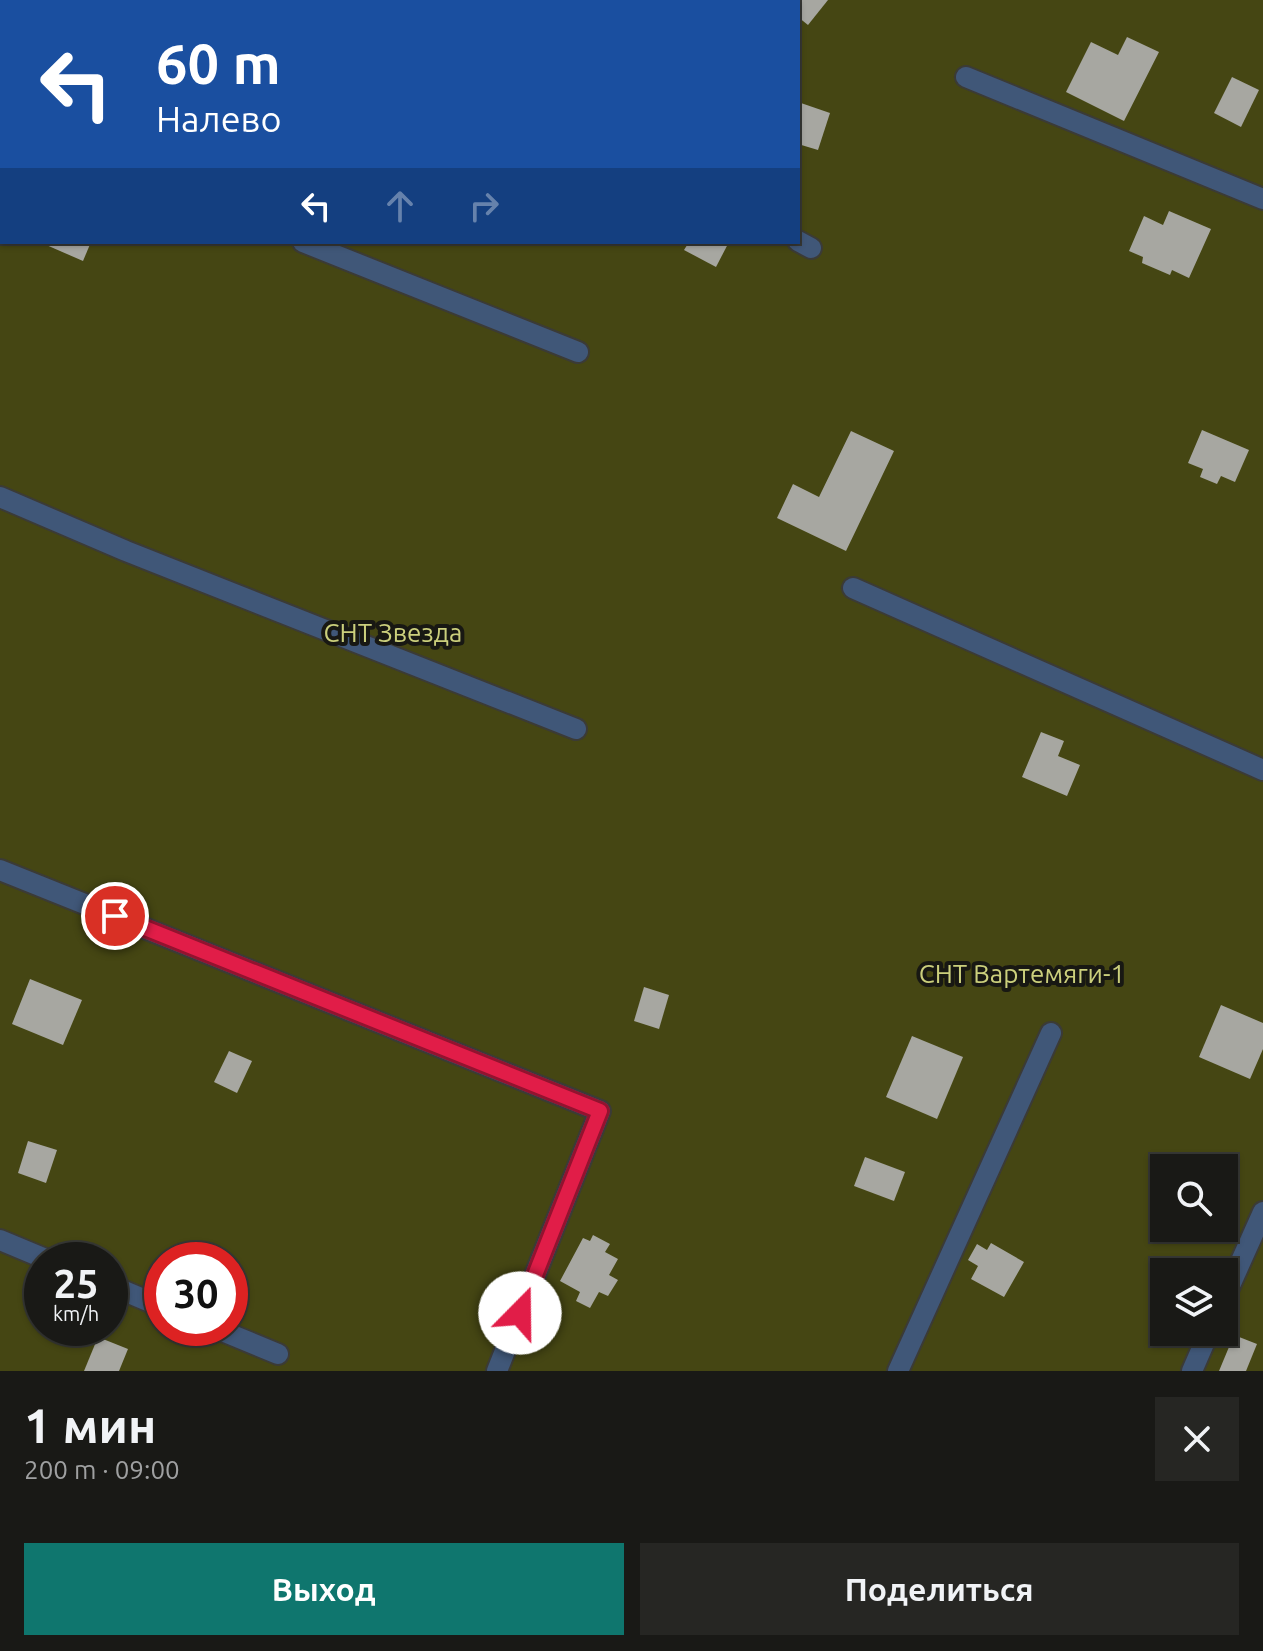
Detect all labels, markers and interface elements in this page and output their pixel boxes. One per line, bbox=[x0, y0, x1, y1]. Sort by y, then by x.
icon: left bbox=[24, 32, 128, 136]
text: 60 m bbox=[156, 32, 281, 95]
text: Налево bbox=[156, 98, 281, 139]
icon: left bbox=[294, 184, 338, 228]
icon: ahead bbox=[378, 184, 422, 228]
icon: right bbox=[462, 184, 506, 228]
park label: СНТ Звезда bbox=[324, 618, 462, 647]
pin bbox=[81, 882, 149, 950]
icon: arrive bbox=[93, 894, 137, 938]
park label: СНТ Вартемяги-1 bbox=[919, 959, 1125, 988]
map controls bbox=[1150, 1154, 1238, 1346]
button: search bbox=[1150, 1154, 1238, 1242]
speed limit sign: 30 bbox=[144, 1242, 248, 1346]
button: layers bbox=[1150, 1258, 1238, 1346]
text: 25 bbox=[53, 1261, 99, 1306]
position arrow bbox=[478, 1271, 562, 1355]
text: km/h bbox=[53, 1302, 99, 1325]
button: close bbox=[1155, 1397, 1239, 1481]
text: 1 мин bbox=[24, 1398, 156, 1452]
text: 200 m · 09:00 bbox=[24, 1455, 180, 1484]
button: Выход bbox=[24, 1543, 624, 1635]
button: Поделиться bbox=[640, 1543, 1239, 1635]

